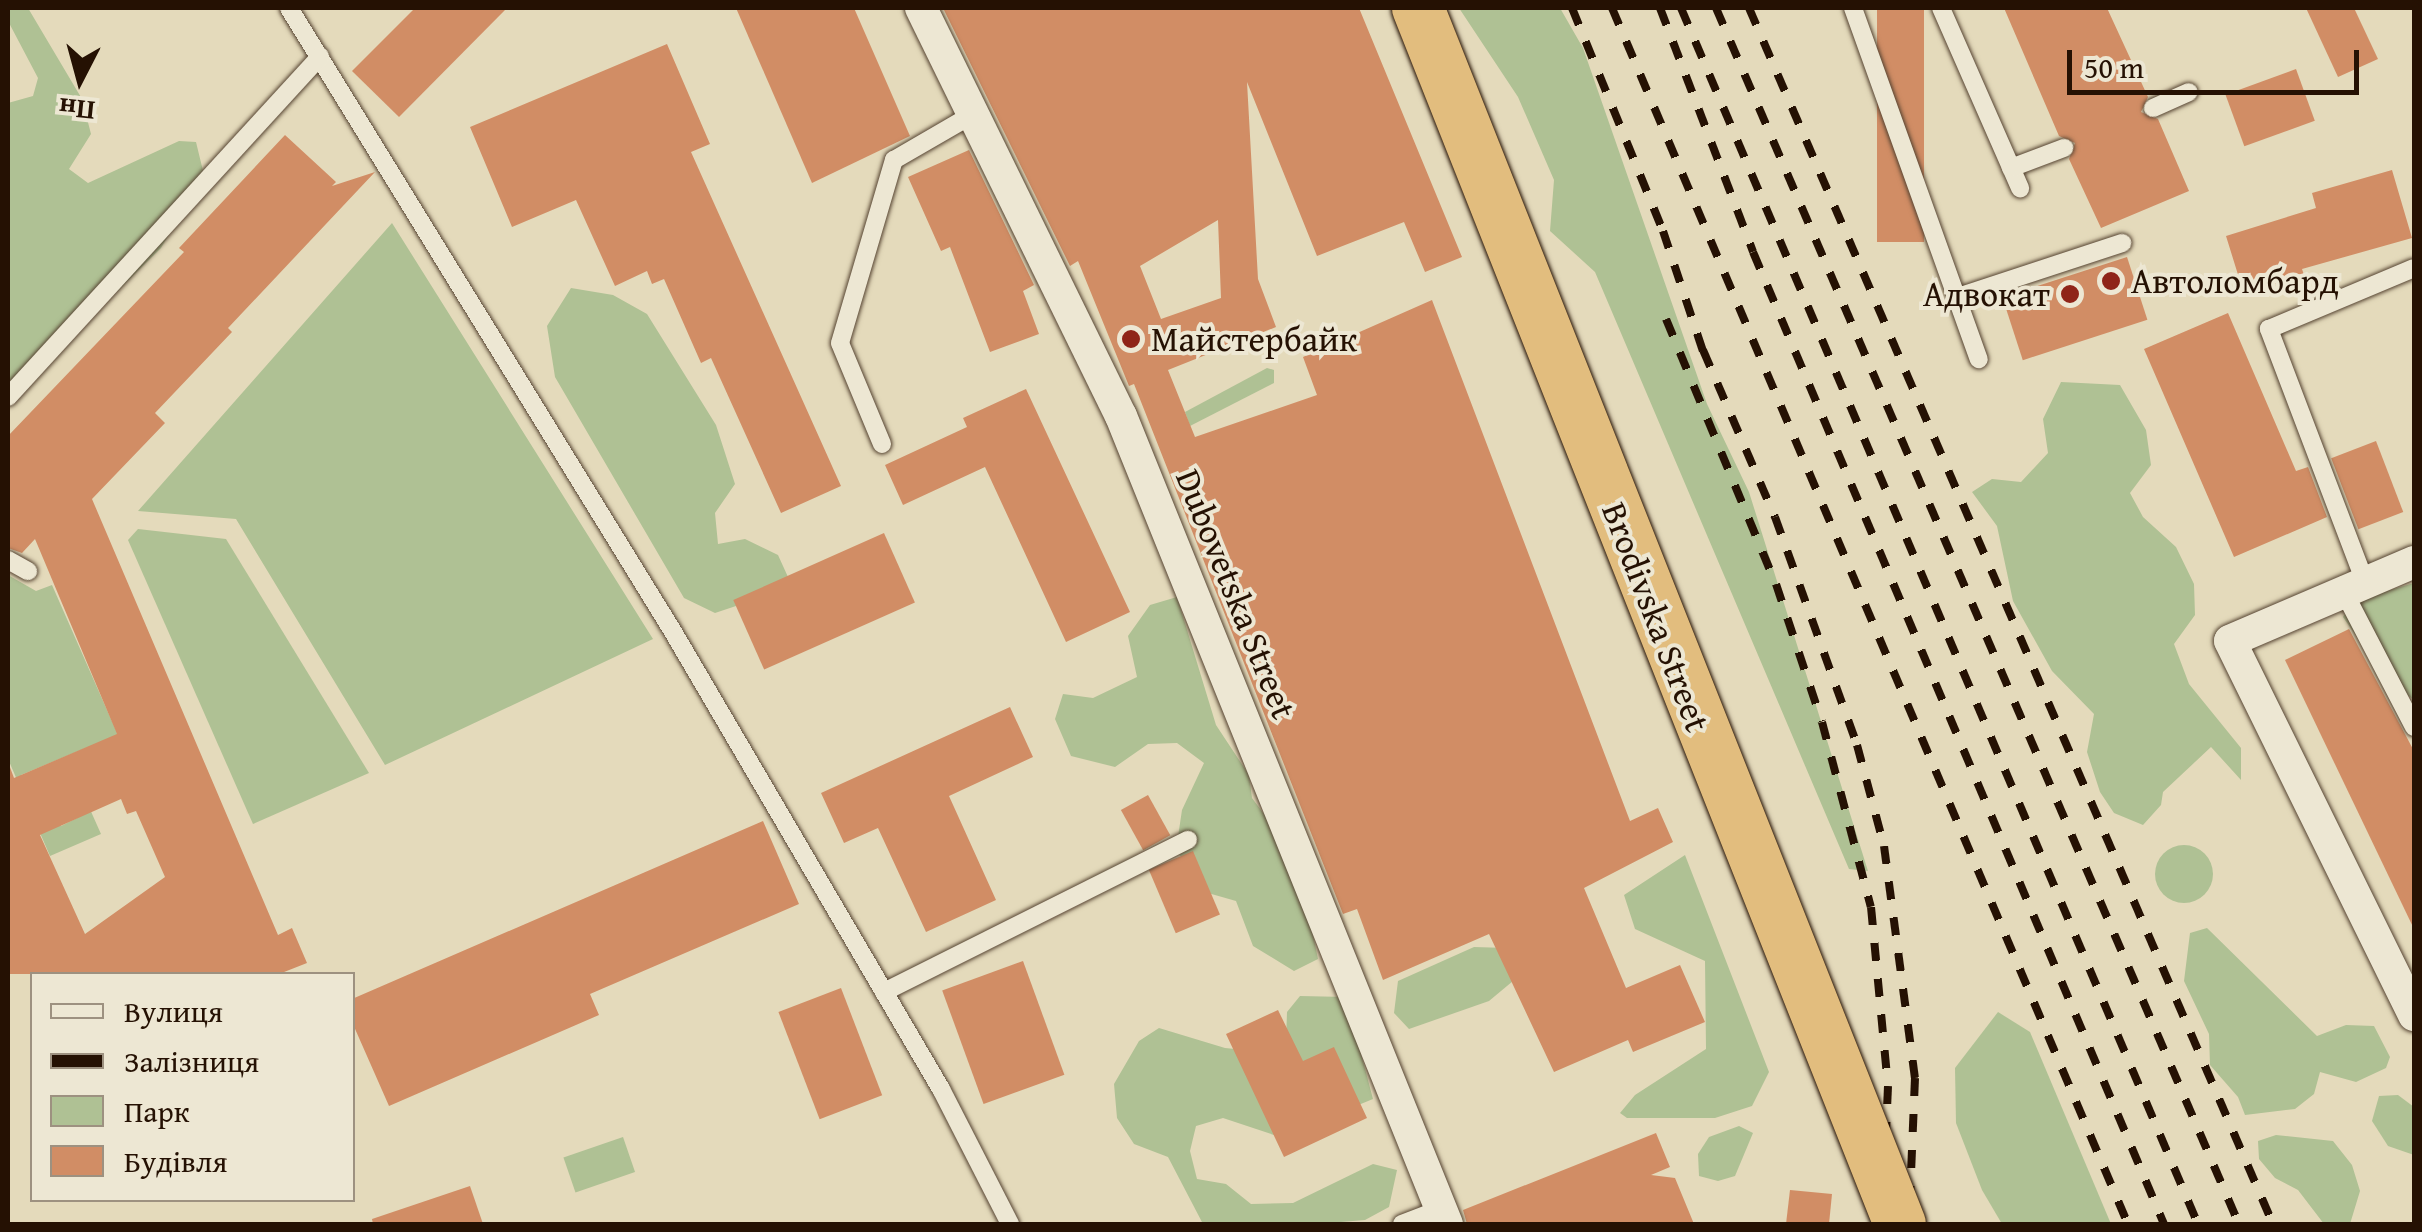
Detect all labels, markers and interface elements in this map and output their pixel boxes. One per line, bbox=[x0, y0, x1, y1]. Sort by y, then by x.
north arrow bbox=[30, 30, 130, 130]
scale bar bbox=[2072, 30, 2364, 92]
text: 50 m bbox=[2084, 45, 2144, 89]
text: Пн bbox=[57, 88, 97, 133]
place label: Автоломбард bbox=[2131, 260, 2339, 302]
marker: Автоломбард bbox=[2100, 270, 2122, 292]
place label: Адвокат bbox=[1923, 273, 2050, 315]
marker: Адвокат bbox=[2059, 283, 2081, 305]
place label: Майстербайк bbox=[1151, 318, 1357, 360]
marker: Майстербайк bbox=[1120, 328, 1142, 350]
street label: Dubovetska Street bbox=[1167, 463, 1305, 725]
street label: Brodivska Street bbox=[1593, 497, 1719, 737]
legend bbox=[30, 972, 355, 1202]
text: Вулиця bbox=[124, 989, 223, 1033]
text: Залізниця bbox=[124, 1039, 259, 1083]
text: Парк bbox=[124, 1089, 190, 1133]
text: Будівля bbox=[124, 1139, 227, 1183]

